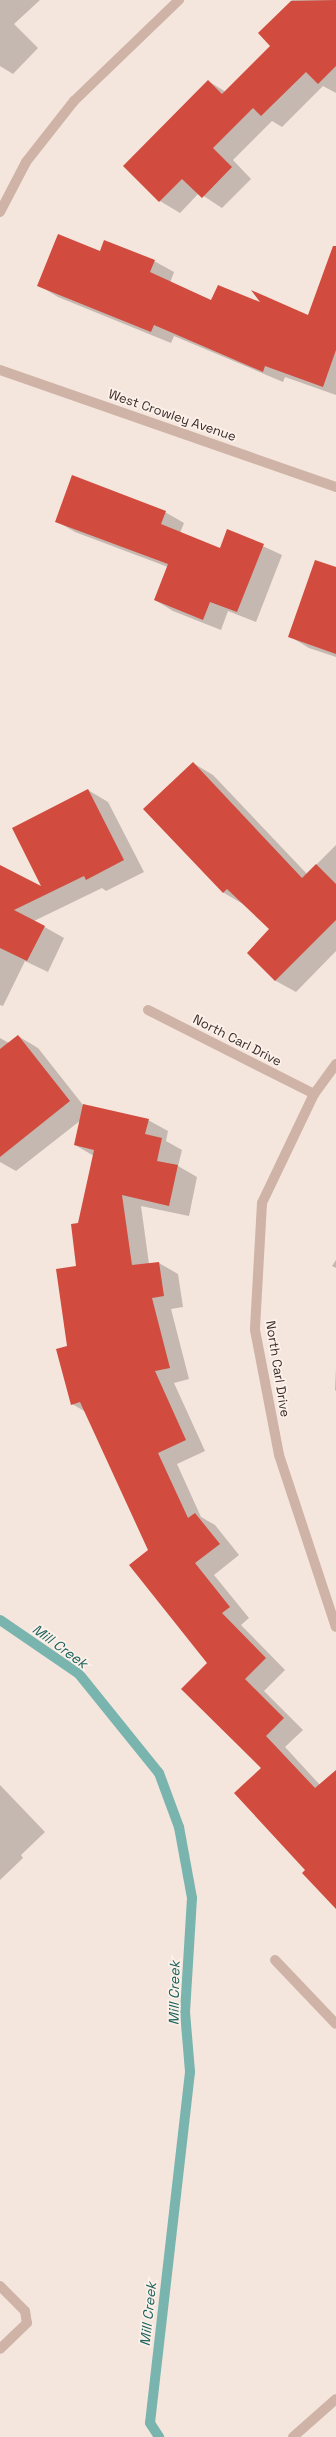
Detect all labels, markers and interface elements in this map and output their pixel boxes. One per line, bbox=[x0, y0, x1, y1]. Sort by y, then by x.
street label: West Crowley Avenue bbox=[106, 387, 238, 445]
street label: North Carl Drive bbox=[190, 1012, 284, 1070]
street label: North Carl Drive bbox=[262, 1320, 292, 1418]
water label: Mill Creek bbox=[29, 1620, 91, 1672]
water label: Mill Creek bbox=[165, 1961, 183, 2025]
water label: Mill Creek bbox=[136, 2281, 160, 2347]

